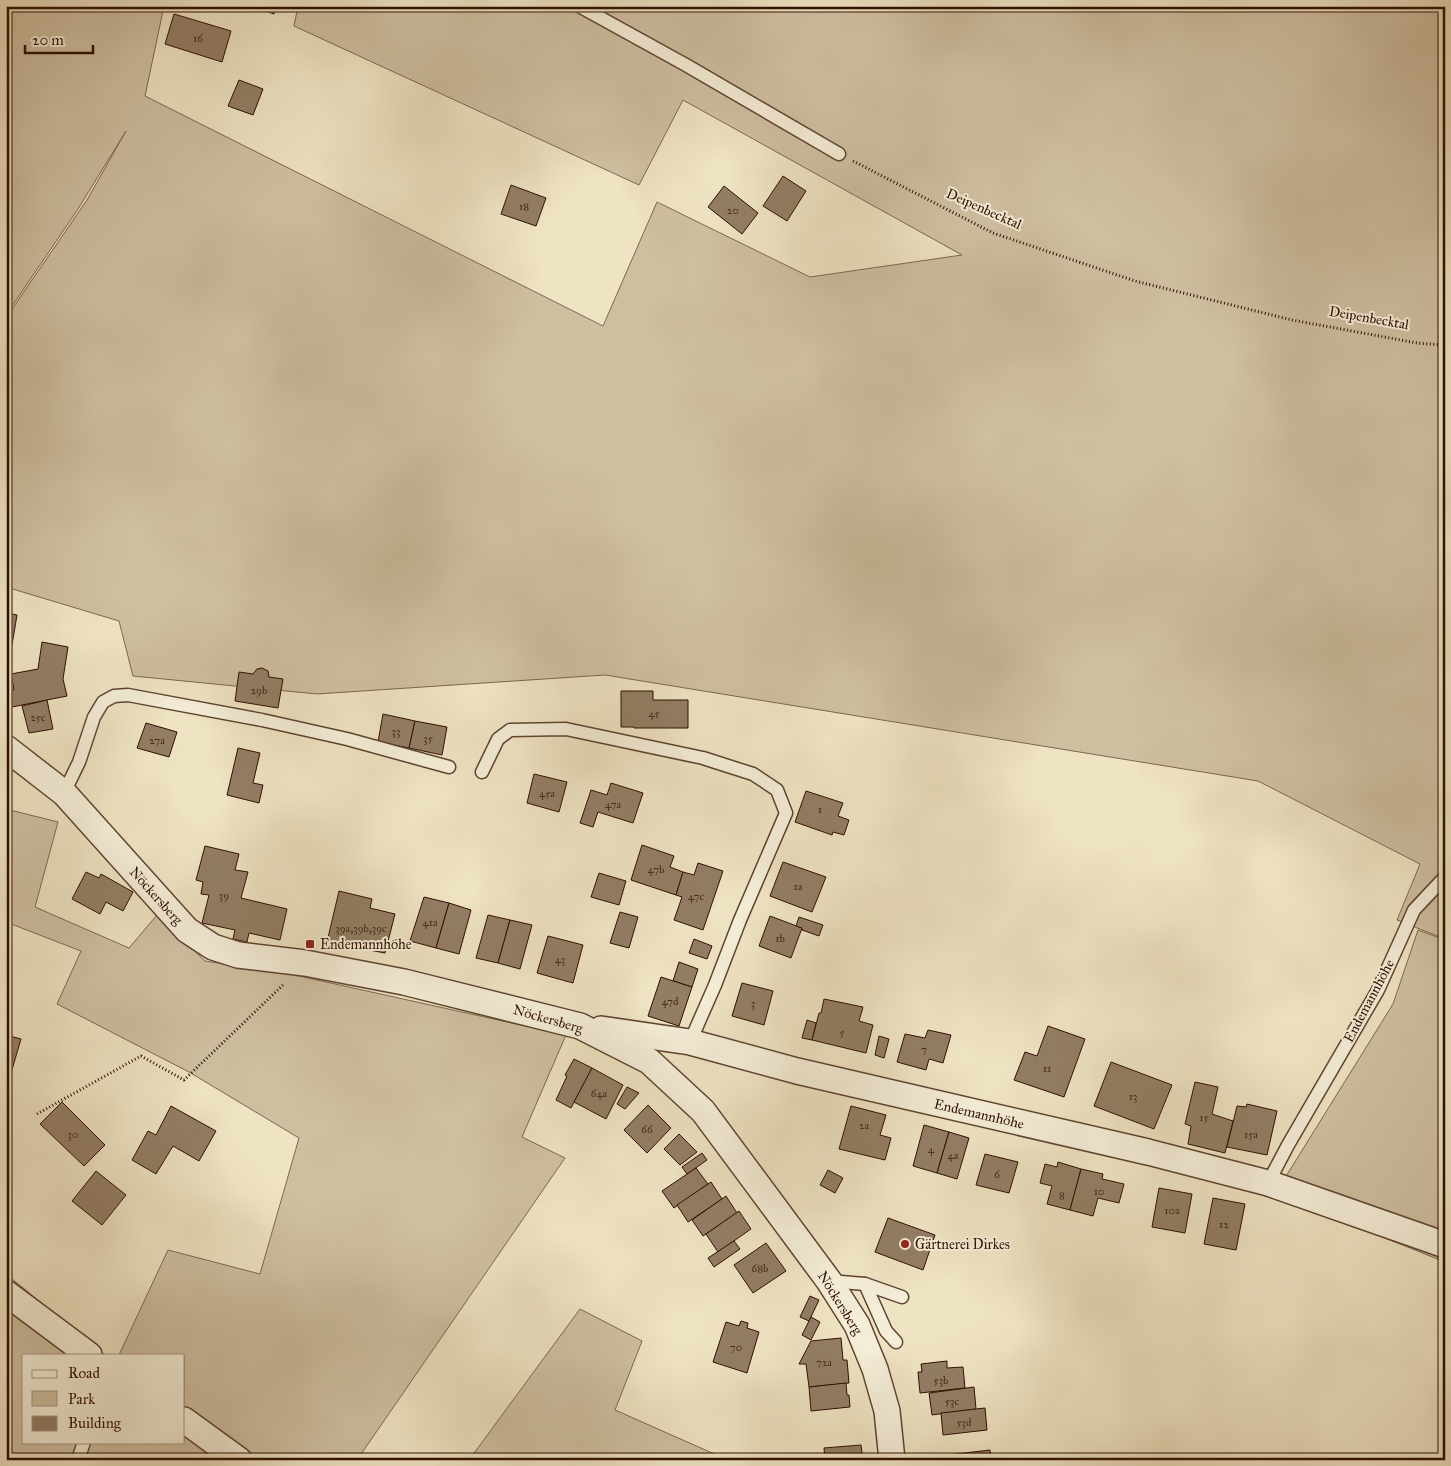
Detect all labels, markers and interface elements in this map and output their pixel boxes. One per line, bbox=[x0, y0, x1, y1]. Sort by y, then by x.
scale bar bbox=[25, 22, 92, 54]
text: 20 m bbox=[32, 31, 64, 49]
house number: 16 bbox=[193, 32, 203, 45]
street label: Deipenbecktal bbox=[944, 185, 1025, 233]
house number: 18 bbox=[519, 200, 529, 213]
house number: 20 bbox=[727, 204, 739, 217]
street label: Deipenbecktal bbox=[1328, 303, 1410, 333]
house number: 29b bbox=[251, 684, 267, 697]
house number: 45 bbox=[648, 707, 660, 720]
house number: 25c bbox=[30, 711, 46, 724]
house number: 33 bbox=[392, 725, 400, 738]
house number: 35 bbox=[423, 732, 433, 745]
house number: 27a bbox=[149, 734, 165, 747]
house number: 45a bbox=[539, 787, 555, 800]
house number: 47a bbox=[605, 798, 621, 811]
house number: 1 bbox=[818, 803, 822, 816]
house number: 47b bbox=[648, 863, 664, 876]
street label: Nöckersberg bbox=[126, 864, 187, 929]
house number: 1a bbox=[794, 880, 803, 893]
house number: 39 bbox=[219, 889, 229, 902]
house number: 47c bbox=[688, 890, 704, 903]
house number: 41a bbox=[422, 916, 438, 929]
house number: 39a,39b,39c bbox=[335, 922, 387, 935]
house number: 1b bbox=[775, 932, 785, 945]
place label: Endemannhöhe bbox=[320, 936, 412, 953]
marker: Endemannhöhe bbox=[304, 938, 316, 950]
house number: 43 bbox=[555, 953, 565, 966]
street label: Endemannhöhe bbox=[1340, 956, 1398, 1045]
house number: 47d bbox=[661, 995, 679, 1008]
house number: 3 bbox=[751, 997, 755, 1010]
street label: Nöckersberg bbox=[511, 1001, 585, 1037]
house number: 5 bbox=[839, 1026, 845, 1039]
house number: 7 bbox=[921, 1043, 927, 1056]
house number: 11 bbox=[1043, 1062, 1051, 1075]
house number: 64a bbox=[591, 1087, 608, 1100]
house number: 13 bbox=[1129, 1090, 1137, 1103]
street label: Endemannhöhe bbox=[932, 1095, 1026, 1133]
house number: 15 bbox=[1199, 1111, 1209, 1124]
house number: 2a bbox=[859, 1119, 869, 1132]
house number: 66 bbox=[641, 1123, 653, 1136]
house number: 30 bbox=[68, 1128, 78, 1141]
house number: 15a bbox=[1244, 1128, 1258, 1141]
house number: 4 bbox=[928, 1143, 935, 1156]
house number: 4a bbox=[948, 1149, 959, 1162]
house number: 6 bbox=[994, 1168, 1000, 1181]
house number: 10 bbox=[1094, 1185, 1104, 1198]
house number: 8 bbox=[1059, 1189, 1065, 1202]
house number: 10a bbox=[1164, 1204, 1180, 1217]
house number: 12 bbox=[1219, 1218, 1229, 1231]
place label: Gärtnerei Dirkes bbox=[915, 1236, 1010, 1253]
marker: Gärtnerei Dirkes bbox=[899, 1238, 911, 1250]
house number: 68b bbox=[752, 1262, 768, 1275]
street label: Nöckersberg bbox=[814, 1268, 866, 1338]
house number: 70 bbox=[730, 1341, 742, 1354]
legend bbox=[22, 1354, 185, 1444]
house number: 72a bbox=[816, 1356, 832, 1369]
text: Road bbox=[68, 1364, 100, 1382]
house number: 53b bbox=[934, 1374, 948, 1387]
text: Park bbox=[68, 1390, 95, 1408]
house number: 53c bbox=[945, 1395, 959, 1408]
text: Building bbox=[68, 1414, 122, 1432]
house number: 53d bbox=[956, 1416, 972, 1429]

